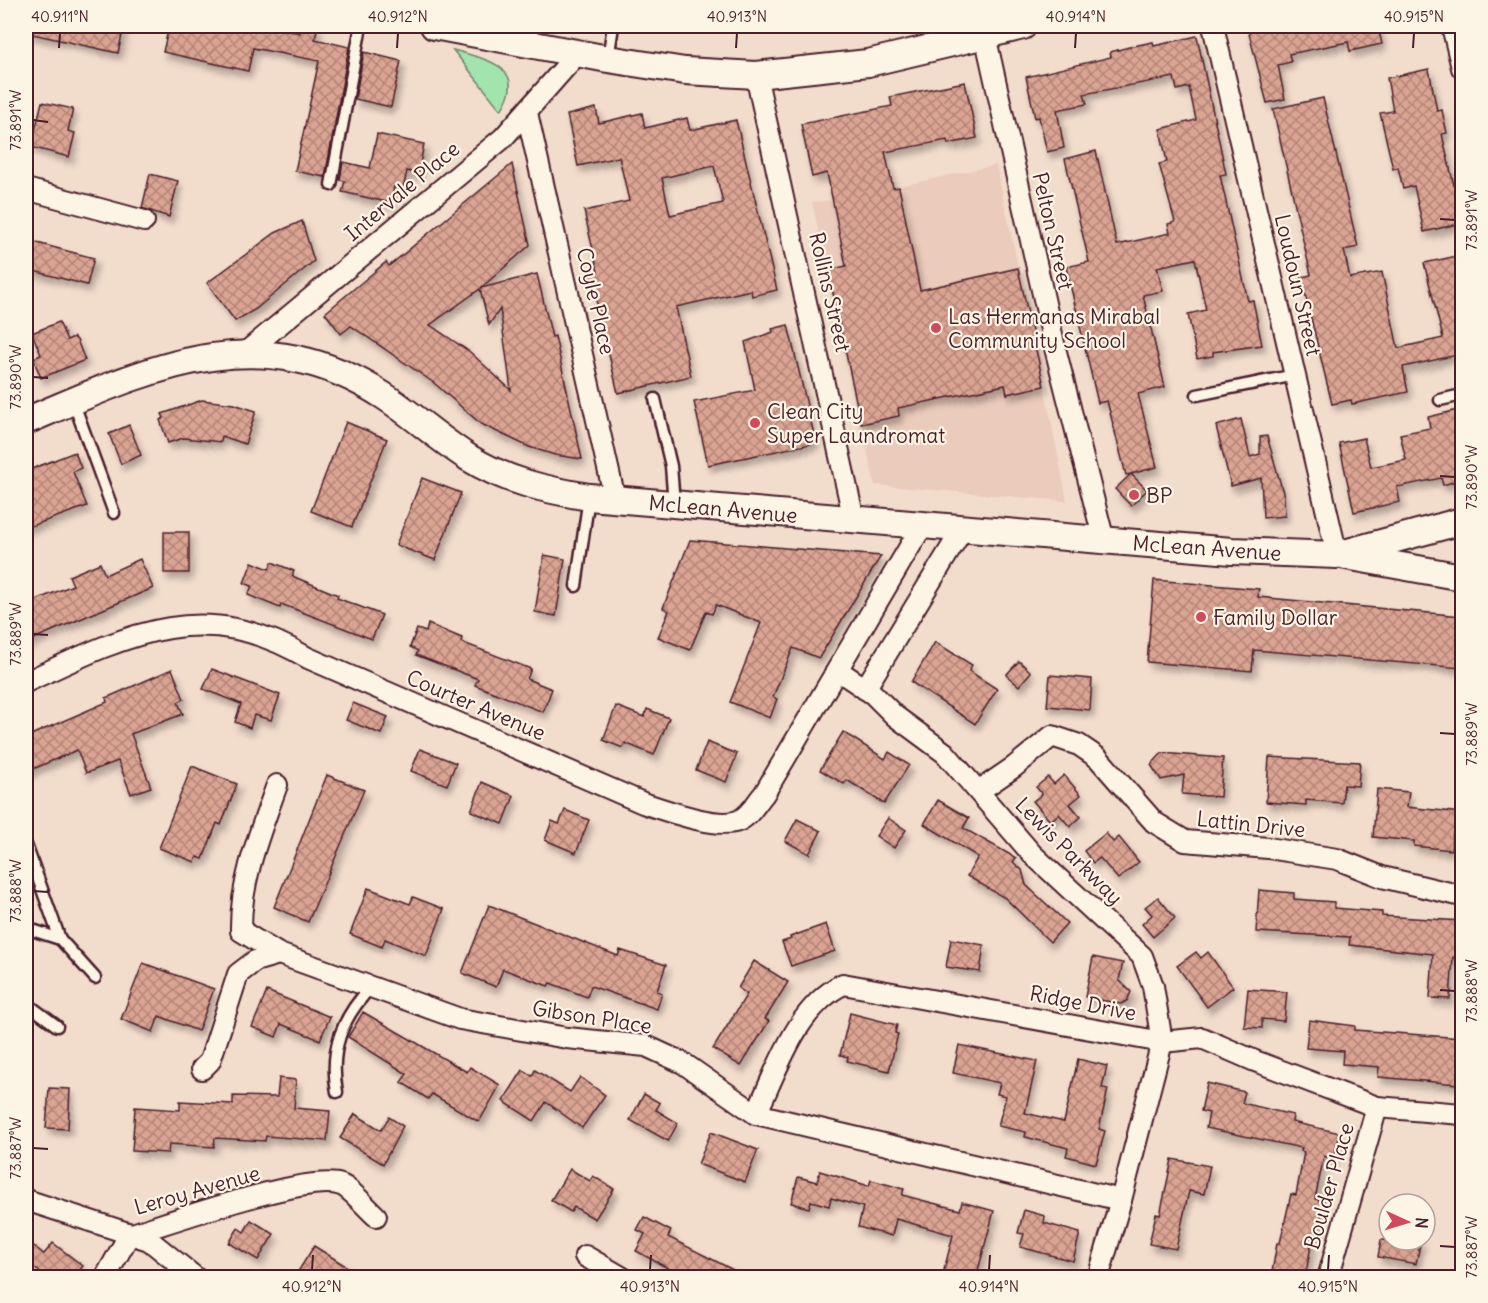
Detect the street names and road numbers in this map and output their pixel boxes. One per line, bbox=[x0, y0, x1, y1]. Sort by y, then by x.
street label: Intervale Place bbox=[339, 135, 465, 247]
street label: Pelton Street bbox=[1026, 170, 1080, 292]
street label: Loudoun Street bbox=[1269, 211, 1327, 359]
street label: Rollins Street bbox=[803, 230, 857, 354]
street label: Coyle Place bbox=[571, 245, 621, 357]
street label: McLean Avenue bbox=[648, 489, 798, 529]
street label: McLean Avenue bbox=[1132, 529, 1282, 567]
street label: Courter Avenue bbox=[402, 664, 550, 746]
street label: Lewis Parkway bbox=[1009, 791, 1129, 911]
street label: Lattin Drive bbox=[1195, 805, 1307, 843]
street label: Ridge Drive bbox=[1027, 979, 1139, 1027]
street label: Gibson Place bbox=[530, 994, 654, 1040]
street label: Boulder Place bbox=[1298, 1120, 1360, 1252]
street label: Leroy Avenue bbox=[131, 1159, 263, 1221]

